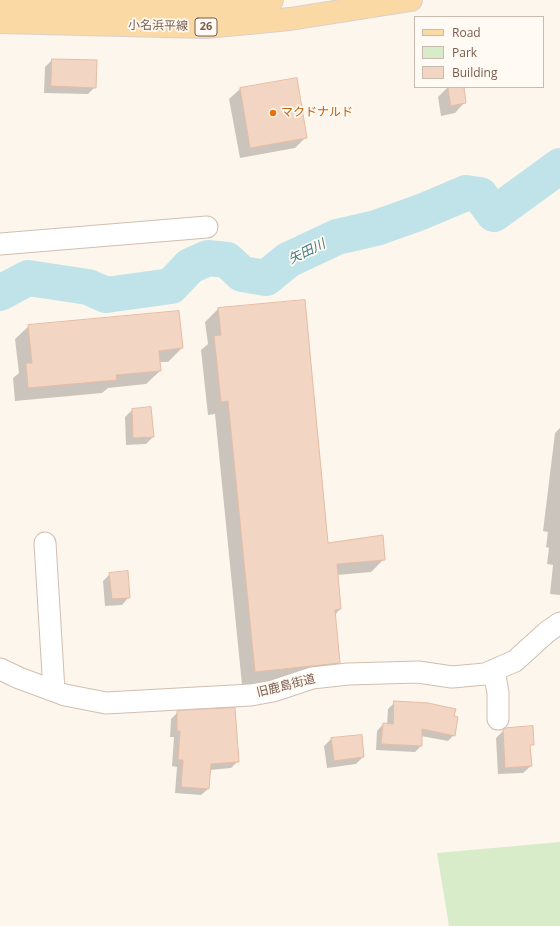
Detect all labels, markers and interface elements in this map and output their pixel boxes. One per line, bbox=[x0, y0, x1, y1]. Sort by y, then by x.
legend bbox=[414, 16, 544, 88]
street label: 小名浜平線 bbox=[128, 18, 188, 34]
road number: 26 bbox=[195, 18, 217, 36]
text: Road bbox=[452, 24, 481, 41]
text: Park bbox=[452, 44, 477, 61]
text: Building bbox=[452, 64, 497, 81]
place label: マクドナルド bbox=[281, 106, 353, 120]
marker: マクドナルド bbox=[268, 108, 278, 118]
water label: 矢田川 bbox=[286, 236, 328, 268]
street label: 旧鹿島街道 bbox=[255, 672, 317, 700]

